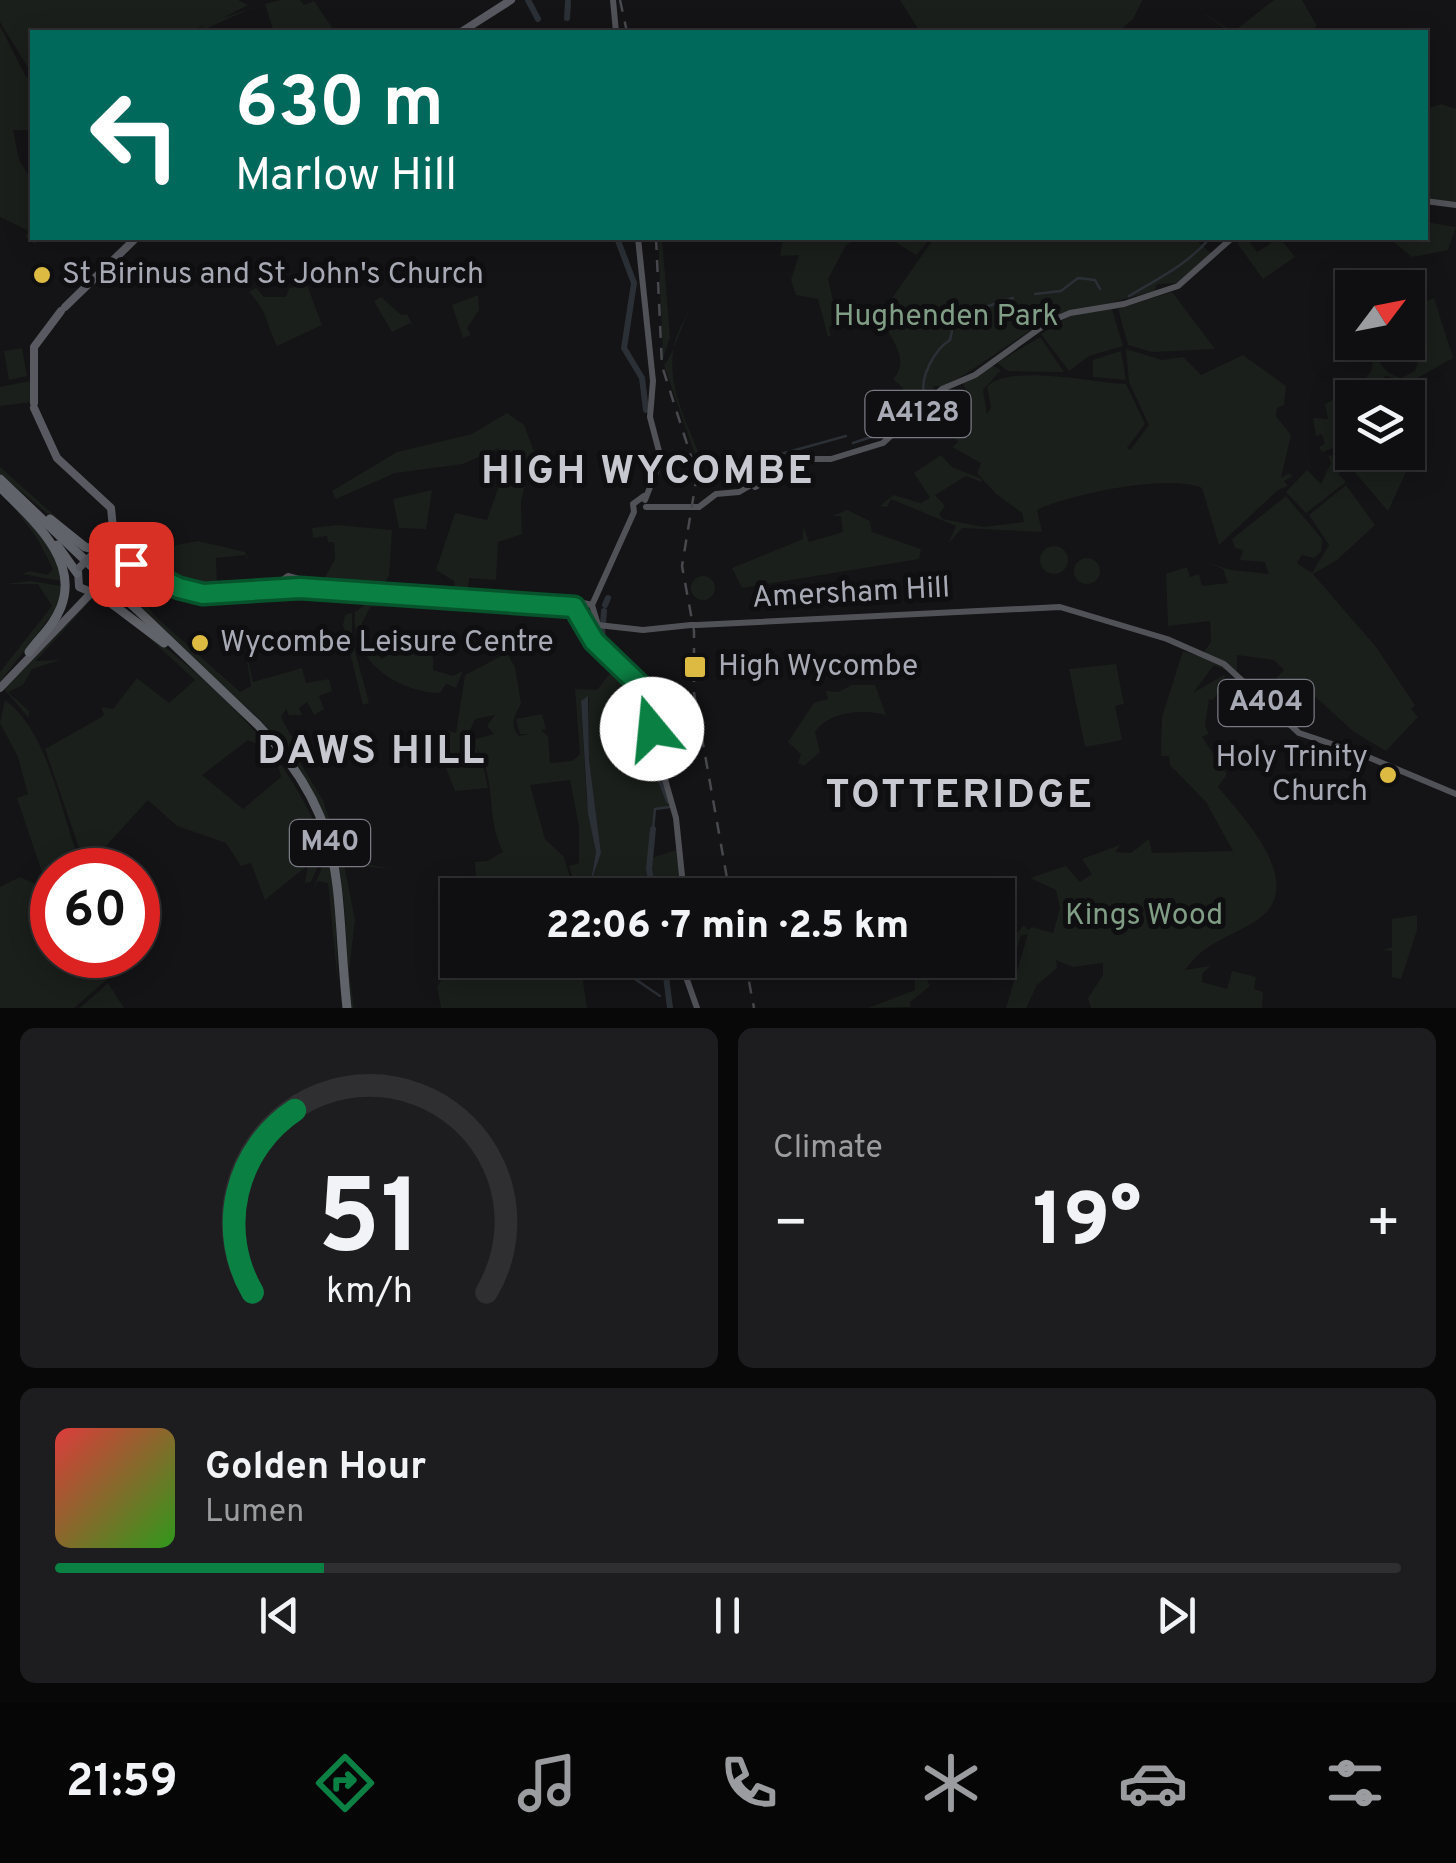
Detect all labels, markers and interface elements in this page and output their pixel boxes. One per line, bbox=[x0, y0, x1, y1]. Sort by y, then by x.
text: 630 m bbox=[235, 62, 444, 151]
icon: left bbox=[70, 70, 200, 200]
text: Marlow Hill bbox=[235, 149, 457, 206]
place label: St Birinus and St John's Church bbox=[62, 257, 484, 294]
marker: St Birinus and St John's Church bbox=[31, 264, 53, 286]
north arrow bbox=[1335, 270, 1425, 360]
map controls bbox=[1335, 270, 1425, 470]
park label: Hughenden Park bbox=[834, 299, 1058, 336]
button: layers bbox=[1335, 380, 1425, 470]
road number: A4128 bbox=[866, 391, 970, 437]
district label: HIGH WYCOMBE bbox=[481, 448, 815, 498]
pin bbox=[89, 522, 174, 607]
icon: arrive bbox=[104, 537, 159, 592]
street label: Amersham Hill bbox=[751, 570, 951, 618]
place label: Wycombe Leisure Centre bbox=[220, 625, 554, 662]
marker: Wycombe Leisure Centre bbox=[189, 632, 211, 654]
place label: High Wycombe bbox=[718, 649, 918, 686]
marker: High Wycombe bbox=[682, 654, 708, 680]
position arrow bbox=[600, 677, 704, 781]
road number: A404 bbox=[1218, 680, 1314, 726]
district label: DAWS HILL bbox=[257, 728, 487, 778]
place label: Holy Trinity Church bbox=[1215, 740, 1368, 811]
marker: Holy Trinity Church bbox=[1377, 764, 1399, 786]
district label: TOTTERIDGE bbox=[825, 772, 1095, 822]
road number: M40 bbox=[290, 820, 370, 866]
speed limit sign: 60 bbox=[30, 848, 160, 978]
park label: Kings Wood bbox=[1065, 898, 1223, 935]
text: 22:06 · 7 min · 2.5 km bbox=[546, 903, 909, 952]
text: Climate bbox=[773, 1129, 883, 1169]
text: 51 bbox=[316, 1158, 422, 1290]
text: 19° bbox=[1033, 1177, 1141, 1272]
text: − bbox=[773, 1191, 808, 1261]
text: + bbox=[1366, 1191, 1401, 1261]
text: km/h bbox=[326, 1270, 412, 1316]
text: Golden Hour bbox=[205, 1444, 426, 1493]
text: Lumen bbox=[205, 1493, 304, 1533]
icon: previous bbox=[252, 1588, 307, 1643]
icon: pause bbox=[700, 1588, 755, 1643]
icon: next bbox=[1149, 1588, 1204, 1643]
icon: directions bbox=[310, 1748, 380, 1818]
icon: music bbox=[512, 1748, 582, 1818]
icon: phone bbox=[714, 1748, 784, 1818]
icon: climate bbox=[916, 1748, 986, 1818]
icon: car bbox=[1118, 1748, 1188, 1818]
icon: filters bbox=[1320, 1748, 1390, 1818]
text: 21:59 bbox=[66, 1755, 178, 1812]

